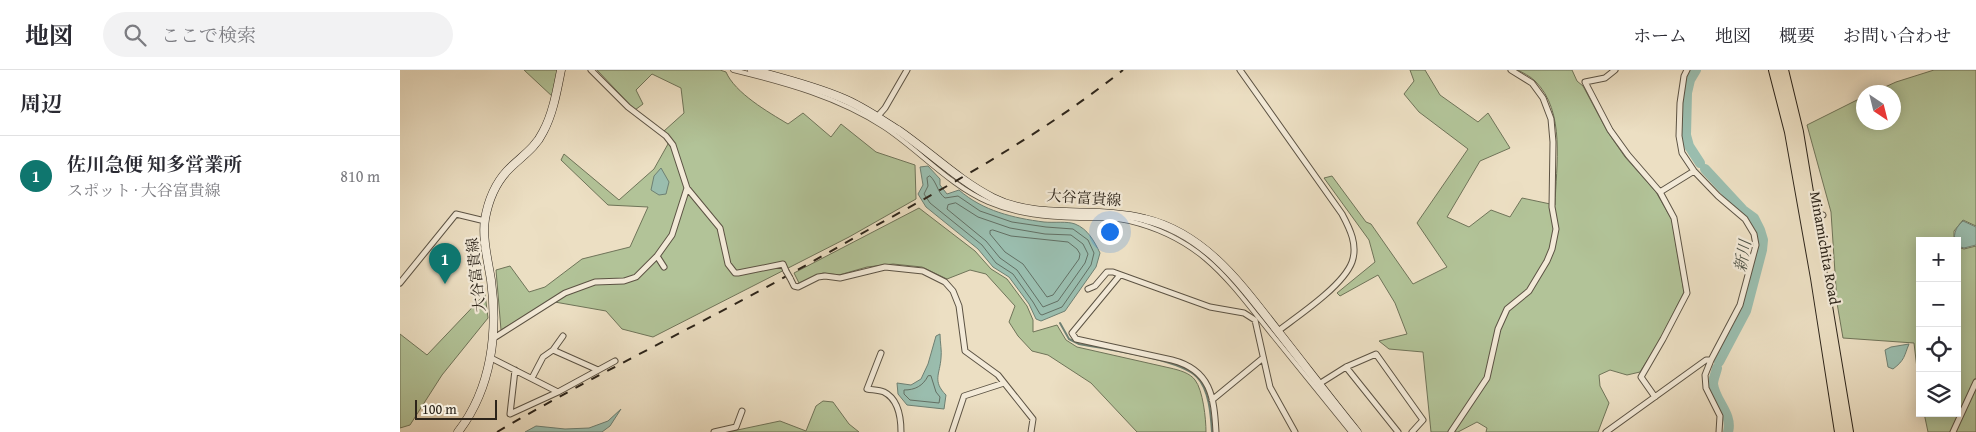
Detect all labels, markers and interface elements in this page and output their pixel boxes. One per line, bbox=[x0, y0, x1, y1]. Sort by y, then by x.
search box bbox=[103, 12, 453, 57]
text: 地図 bbox=[25, 18, 73, 53]
icon: search bbox=[121, 21, 149, 49]
text: ここで検索 bbox=[161, 21, 256, 49]
text: ホーム bbox=[1633, 22, 1687, 49]
text: 地図 bbox=[1715, 22, 1751, 49]
text: 概要 bbox=[1779, 22, 1815, 49]
text: お問い合わせ bbox=[1843, 22, 1951, 49]
north arrow bbox=[1856, 85, 1901, 130]
text: 周辺 bbox=[20, 88, 62, 119]
text: 佐川急便 知多営業所 bbox=[67, 150, 242, 178]
text: 1 bbox=[32, 164, 40, 188]
text: 810 m bbox=[340, 164, 380, 188]
text: スポット · 大谷富貴線 bbox=[67, 178, 221, 202]
street label: 大谷富貴線 bbox=[1046, 184, 1122, 211]
street label: Minamichita Road bbox=[1805, 190, 1846, 306]
your location bbox=[1097, 219, 1123, 245]
water label: 新川 bbox=[1727, 236, 1757, 274]
street label: 大谷富貴線 bbox=[461, 237, 490, 313]
map controls bbox=[1916, 237, 1961, 417]
button: + bbox=[1916, 237, 1961, 282]
pin: 1 bbox=[429, 243, 461, 284]
button: − bbox=[1916, 282, 1961, 327]
button: locate bbox=[1916, 327, 1961, 372]
button: layers bbox=[1916, 372, 1961, 417]
scale bar bbox=[415, 397, 498, 420]
text: 100 m bbox=[422, 399, 457, 419]

